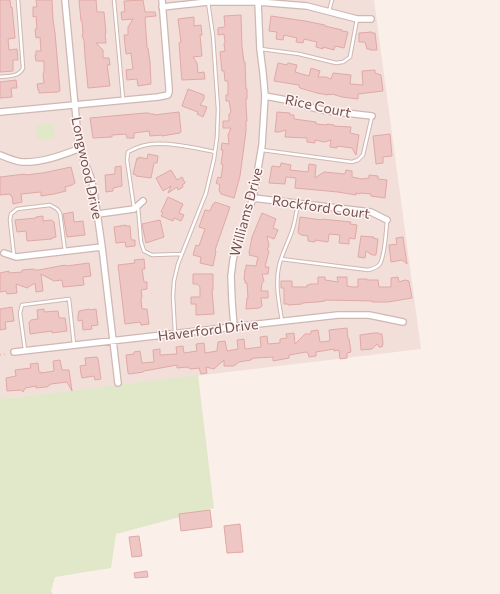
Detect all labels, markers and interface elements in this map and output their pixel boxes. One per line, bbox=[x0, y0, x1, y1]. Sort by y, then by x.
street label: Rice Court bbox=[284, 90, 353, 121]
street label: Longwood Drive bbox=[68, 115, 107, 221]
street label: Williams Drive bbox=[226, 166, 266, 258]
street label: Rockford Court bbox=[271, 191, 371, 222]
street label: Haverford Drive bbox=[157, 315, 259, 344]

